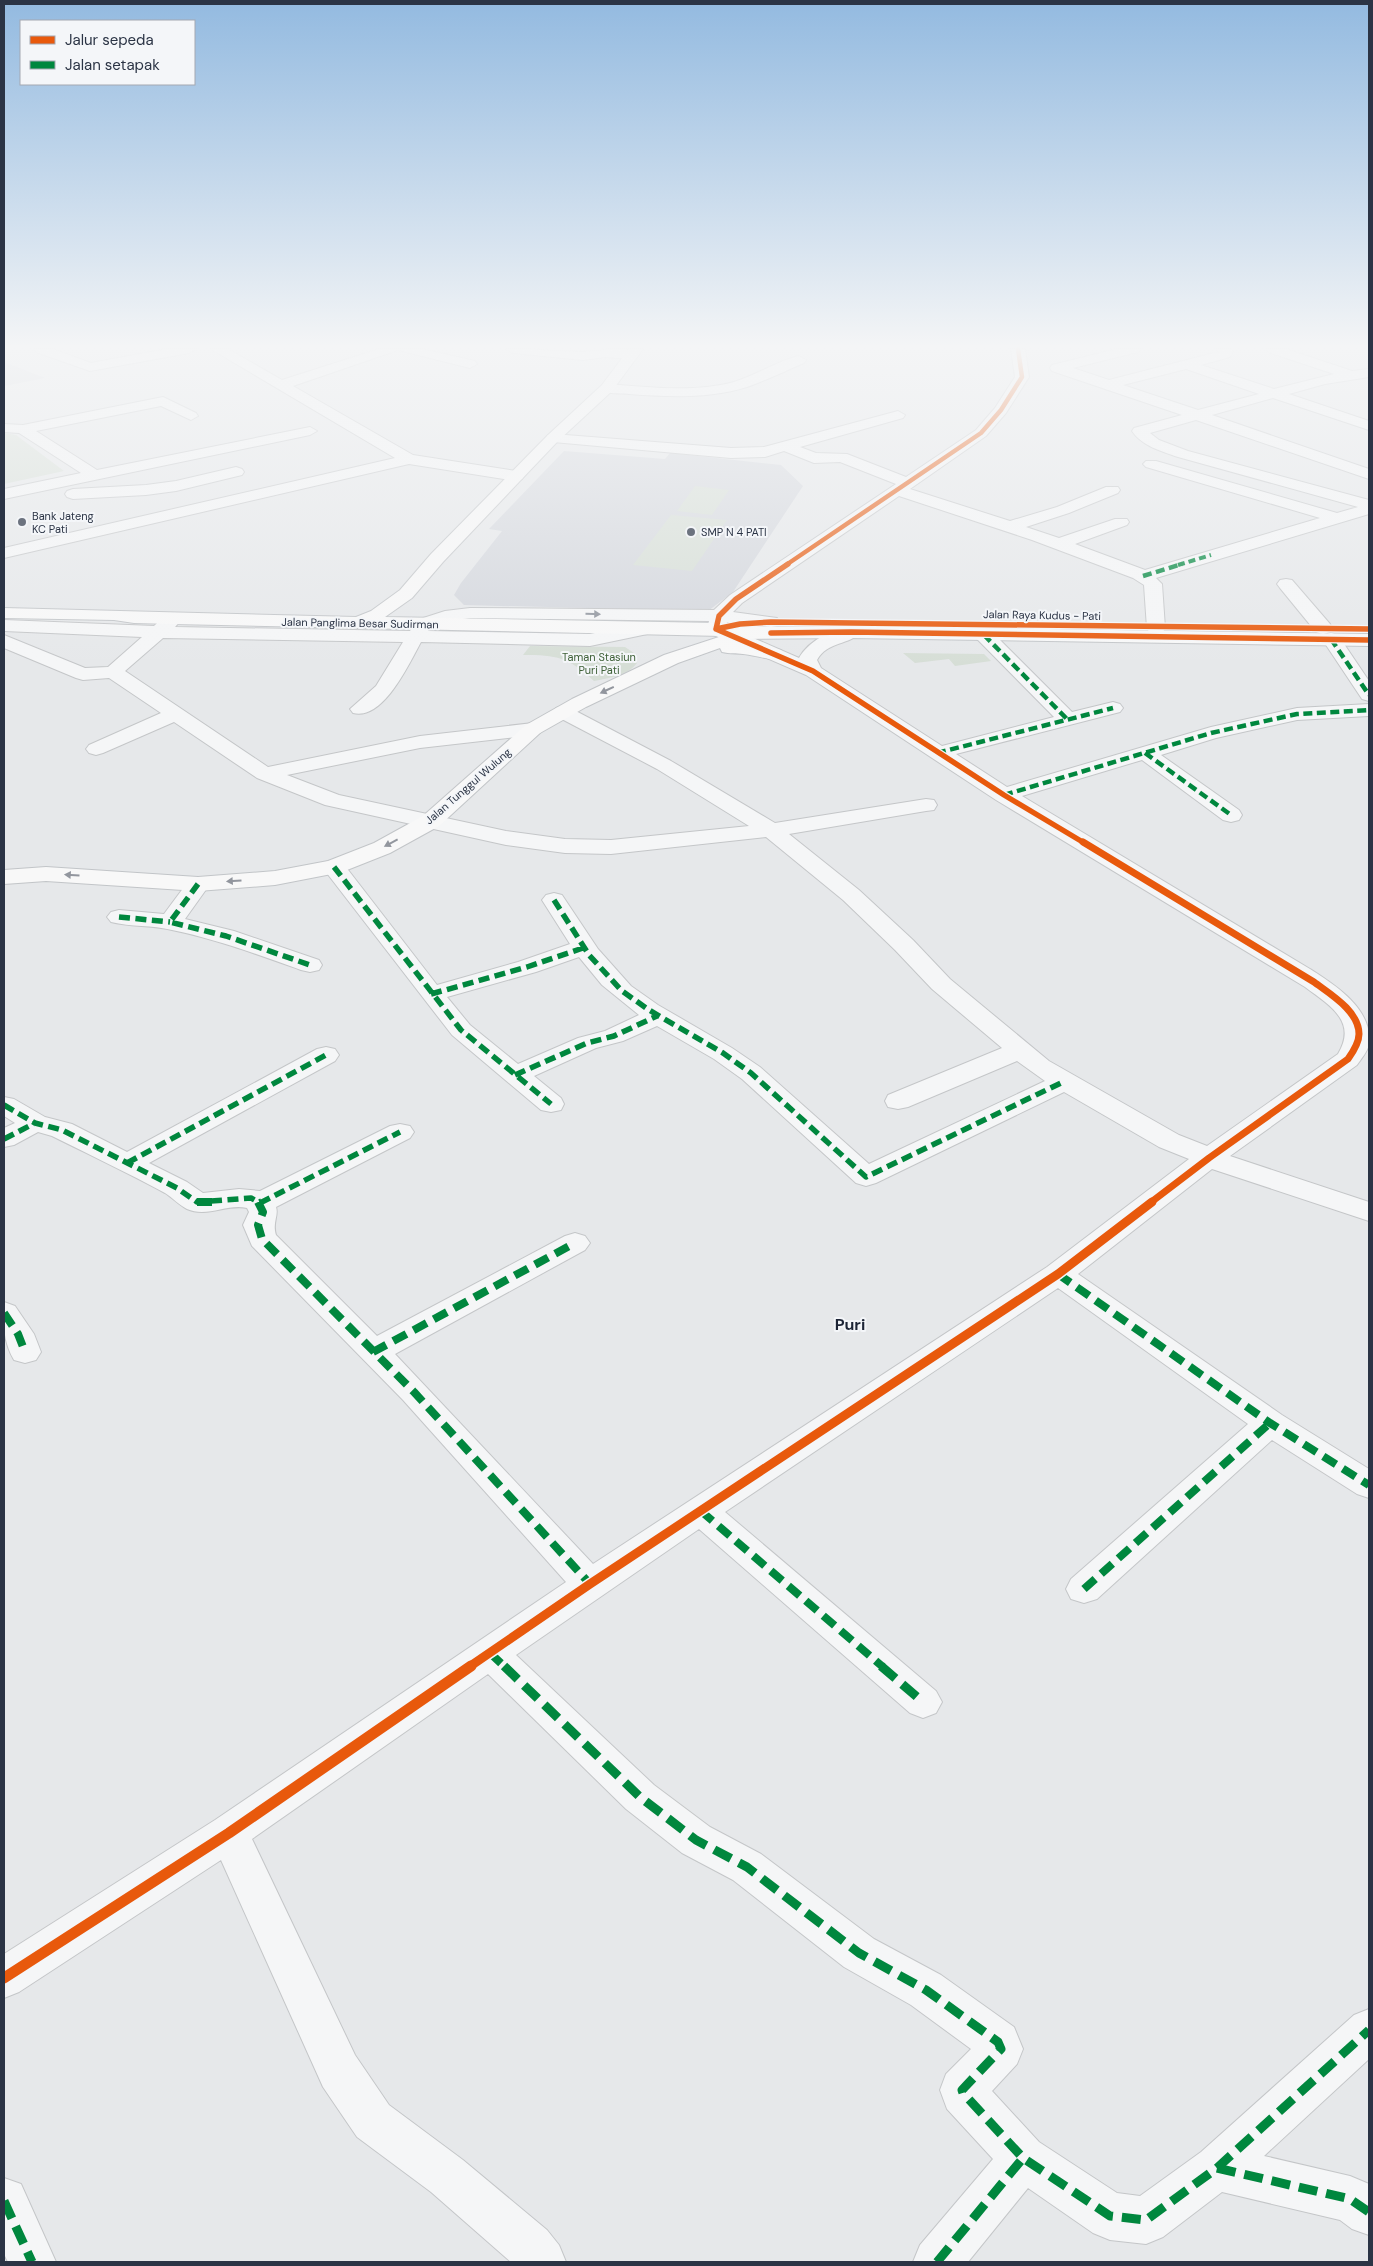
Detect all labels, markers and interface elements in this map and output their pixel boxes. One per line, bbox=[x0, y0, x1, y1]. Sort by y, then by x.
legend bbox=[20, 20, 195, 85]
text: Jalur sepeda bbox=[65, 30, 154, 50]
text: Jalan setapak bbox=[65, 55, 160, 75]
place label: Bank Jateng KC Pati bbox=[32, 509, 94, 536]
marker: Bank Jateng KC Pati bbox=[16, 516, 28, 528]
place label: SMP N 4 PATI bbox=[701, 525, 767, 539]
marker: SMP N 4 PATI bbox=[685, 526, 697, 538]
street label: Jalan Raya Kudus - Pati bbox=[983, 607, 1101, 623]
one-way arrow bbox=[585, 611, 601, 619]
street label: Jalan Panglima Besar Sudirman bbox=[281, 615, 439, 631]
park label: Taman Stasiun Puri Pati bbox=[562, 650, 636, 677]
one-way arrow bbox=[600, 686, 614, 694]
street label: Jalan Tunggul Wulung bbox=[422, 745, 514, 827]
one-way arrow bbox=[383, 839, 398, 847]
one-way arrow bbox=[64, 871, 80, 879]
one-way arrow bbox=[226, 877, 242, 885]
district label: Puri bbox=[835, 1314, 865, 1335]

